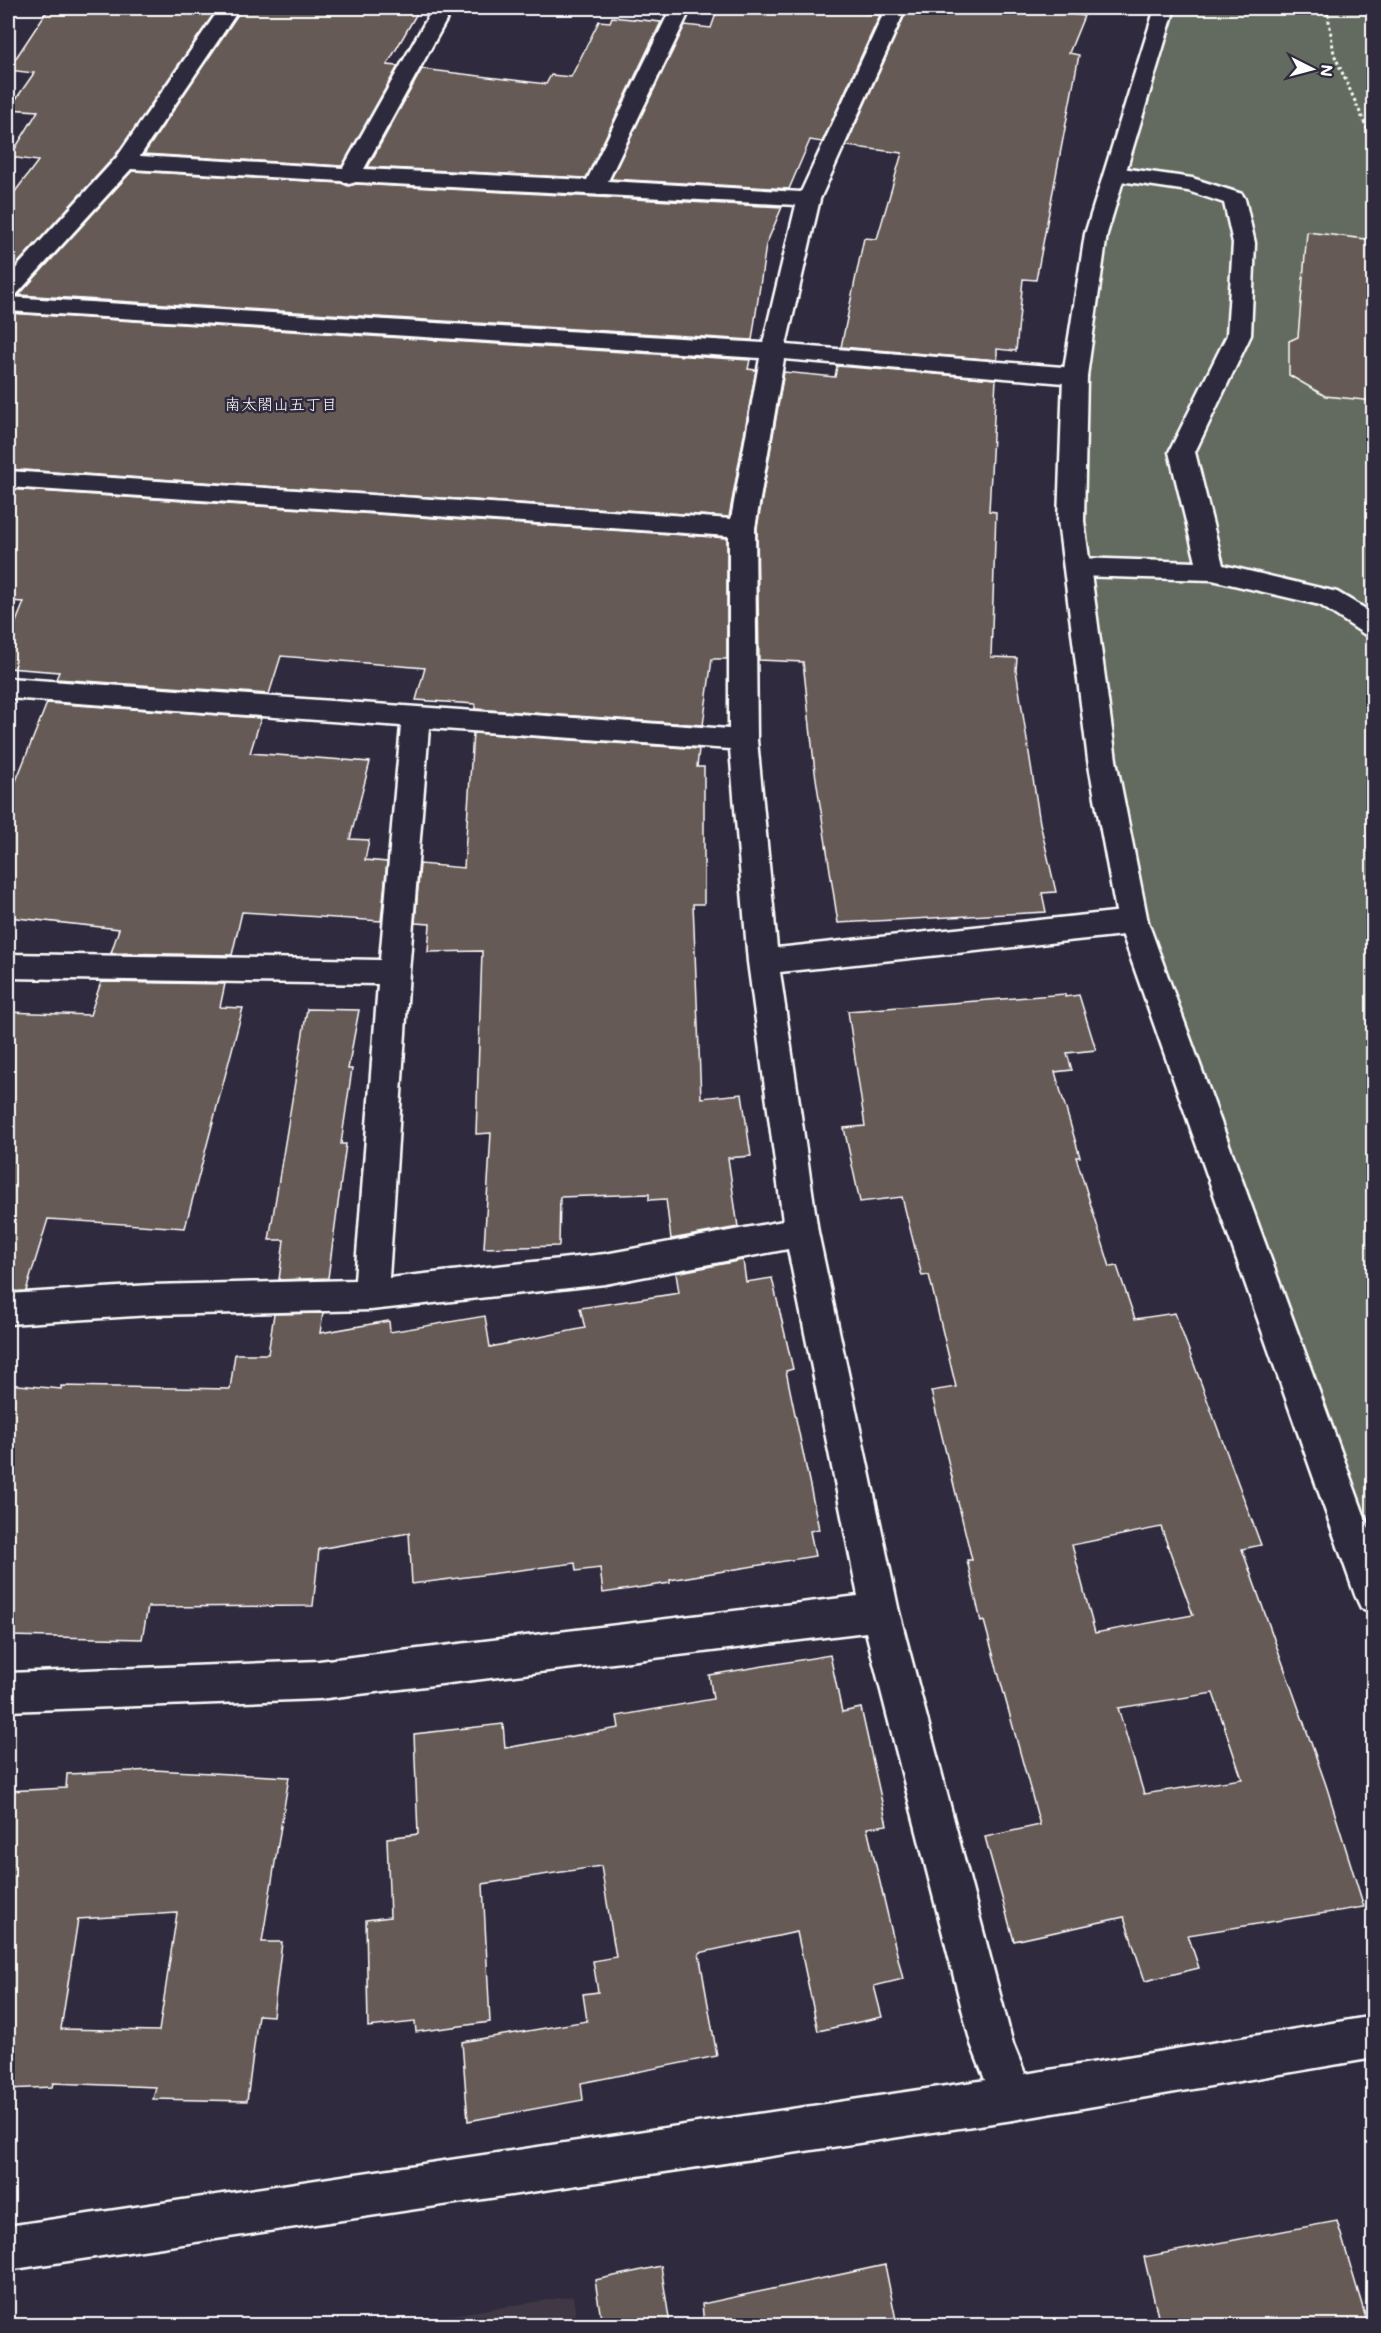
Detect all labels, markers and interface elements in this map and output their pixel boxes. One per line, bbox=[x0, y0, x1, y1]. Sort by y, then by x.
north arrow bbox=[1282, 39, 1342, 99]
text: N bbox=[1316, 63, 1338, 78]
district label: 南太閤山五丁目 bbox=[225, 393, 337, 414]

